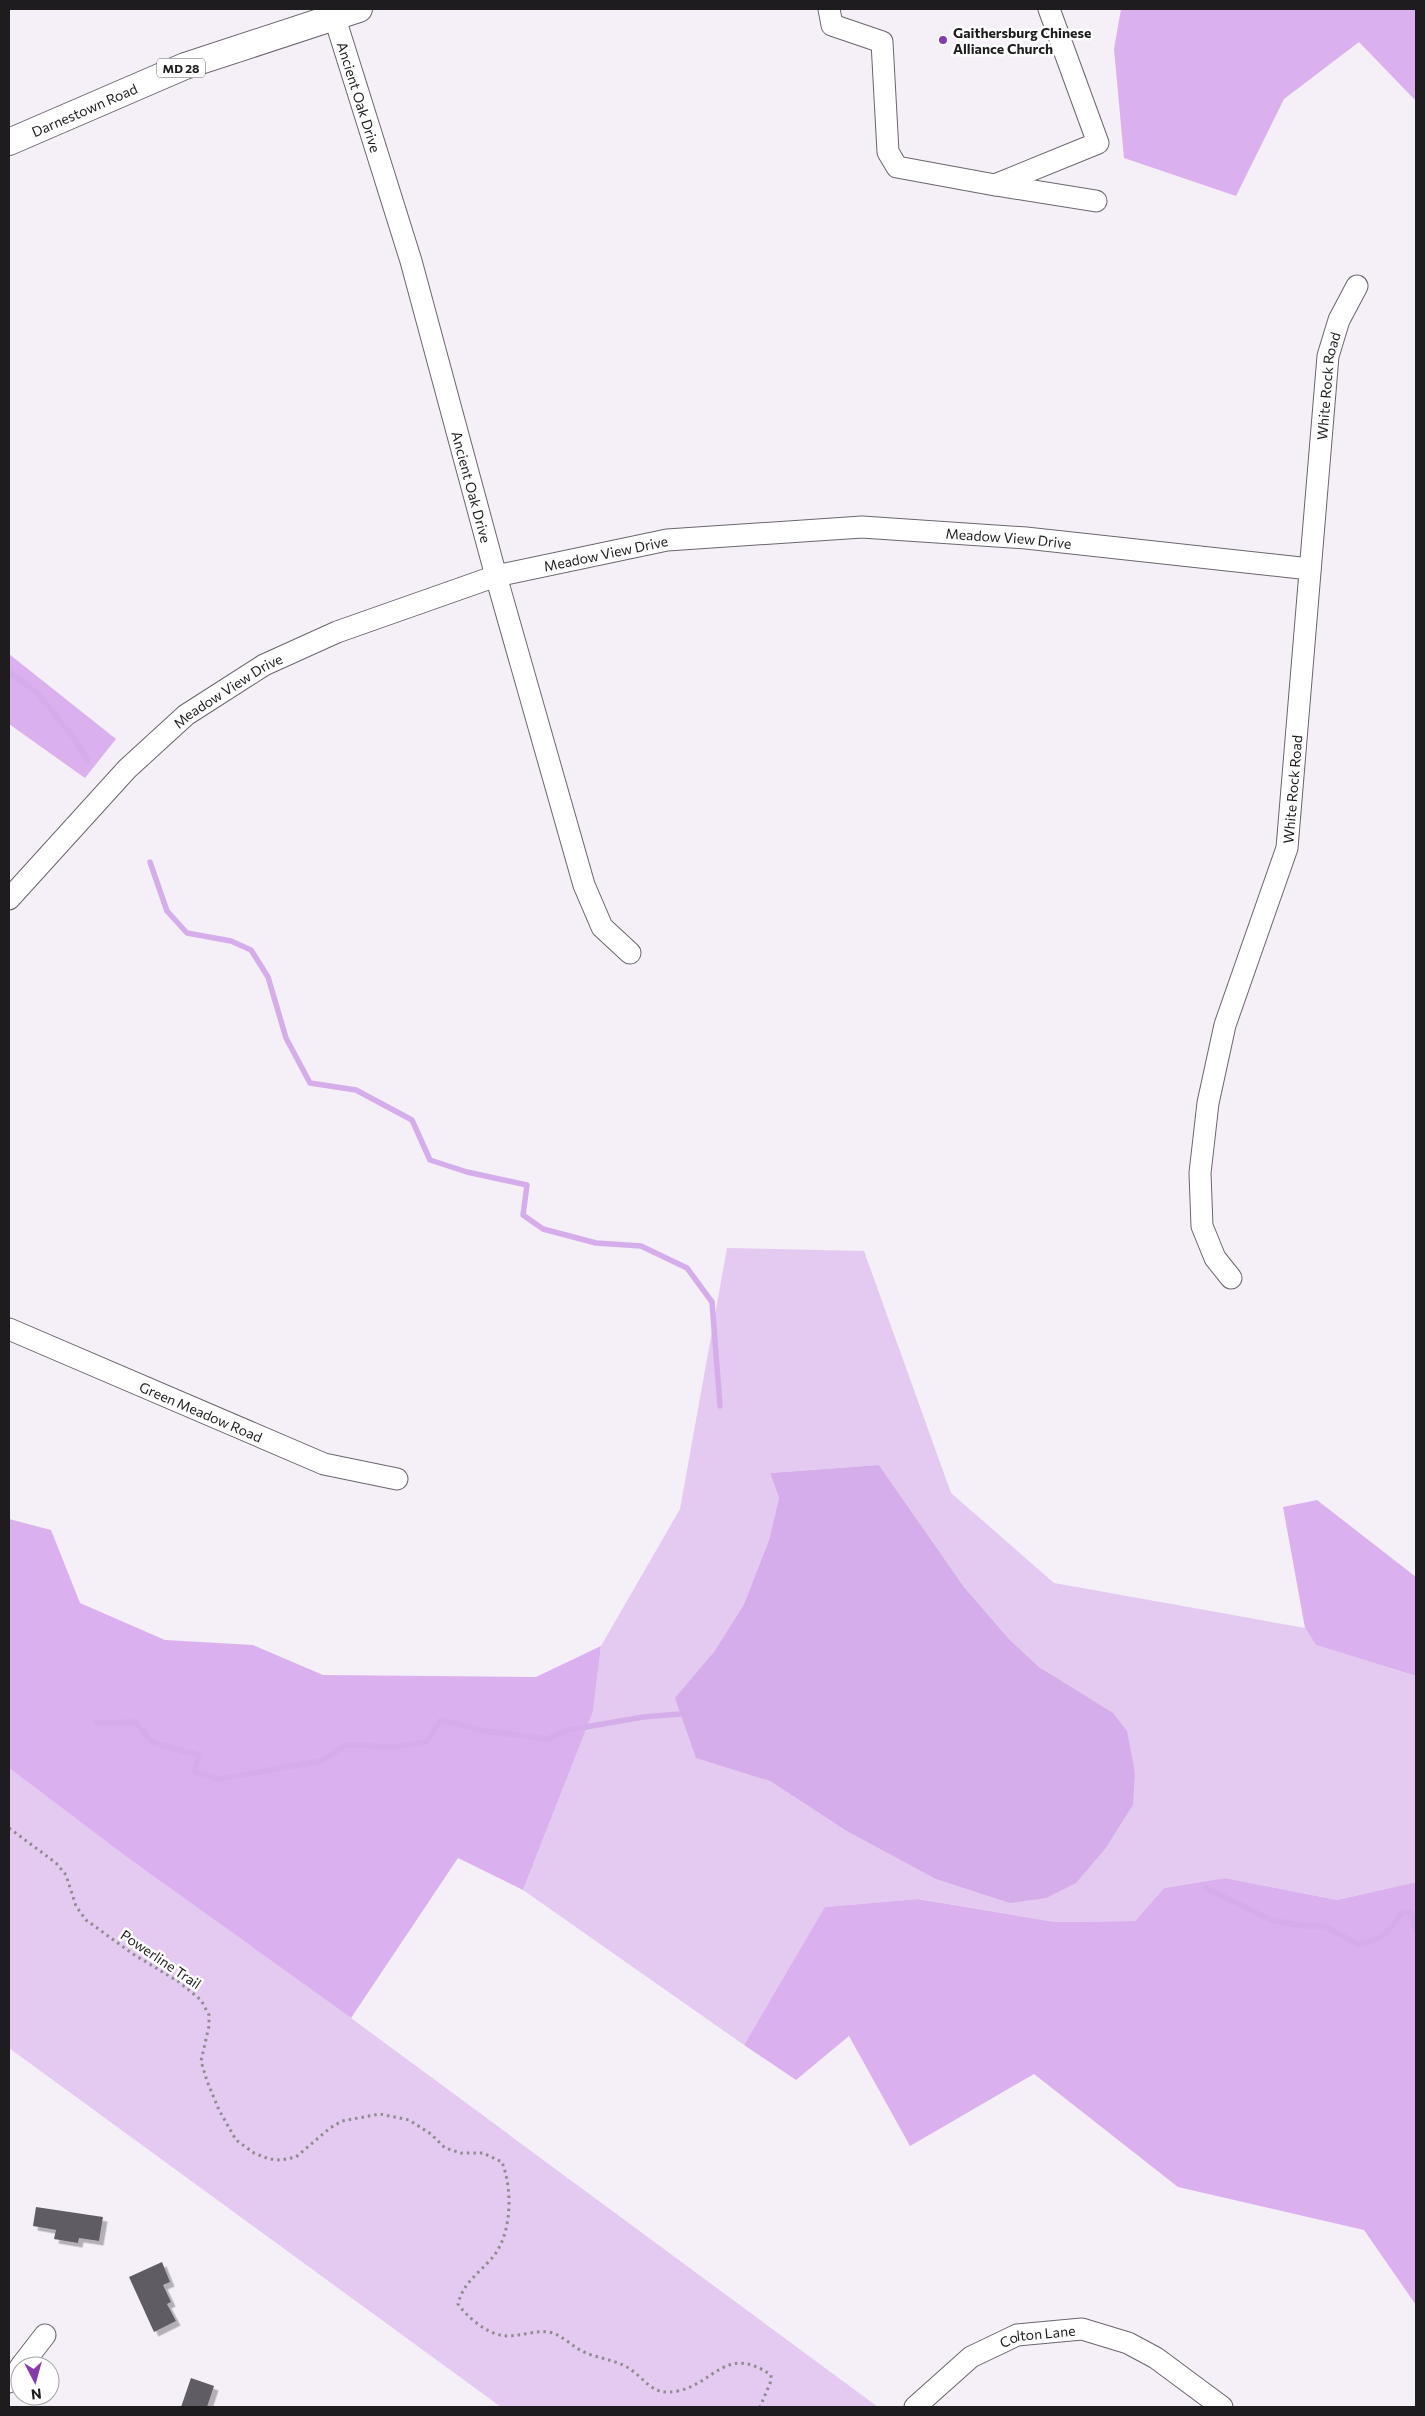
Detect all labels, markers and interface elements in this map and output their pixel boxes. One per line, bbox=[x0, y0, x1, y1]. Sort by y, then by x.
place label: Gaithersburg Chinese Alliance Church bbox=[953, 24, 1091, 57]
marker: Gaithersburg Chinese Alliance Church bbox=[937, 34, 949, 46]
street label: Ancient Oak Drive bbox=[334, 39, 385, 154]
road number: MD 28 bbox=[157, 58, 205, 78]
street label: Darnestown Road bbox=[29, 79, 140, 140]
street label: White Rock Road bbox=[1313, 330, 1343, 441]
street label: Ancient Oak Drive bbox=[449, 429, 495, 545]
street label: Meadow View Drive bbox=[945, 524, 1072, 551]
street label: Meadow View Drive bbox=[542, 532, 669, 574]
street label: Meadow View Drive bbox=[169, 649, 285, 731]
street label: White Rock Road bbox=[1279, 734, 1305, 844]
street label: Green Meadow Road bbox=[137, 1378, 265, 1445]
street label: Powerline Trail bbox=[117, 1926, 205, 1992]
street label: Colton Lane bbox=[997, 2321, 1076, 2351]
north arrow bbox=[10, 2356, 60, 2406]
text: N bbox=[30, 2385, 43, 2403]

